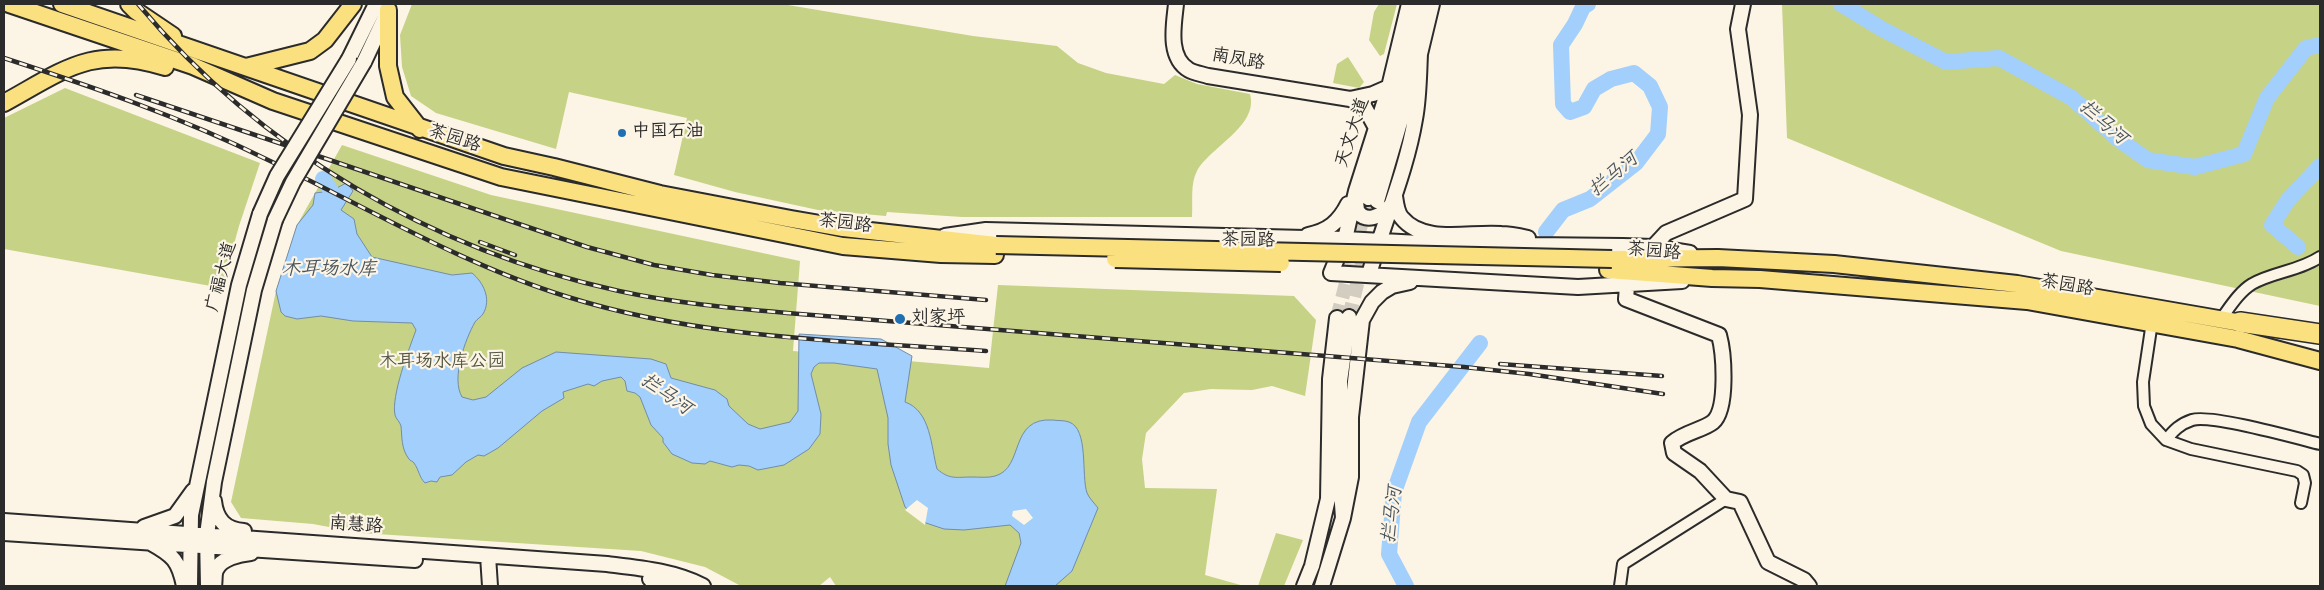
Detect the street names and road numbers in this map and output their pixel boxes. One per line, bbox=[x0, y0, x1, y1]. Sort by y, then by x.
street label: 南凤路 bbox=[1210, 46, 1266, 76]
street label: 天文大道 bbox=[1333, 95, 1375, 171]
street label: 茶园路 bbox=[425, 121, 483, 159]
street label: 茶园路 bbox=[817, 211, 873, 239]
street label: 茶园路 bbox=[1221, 231, 1275, 253]
street label: 广福大道 bbox=[203, 239, 243, 315]
street label: 茶园路 bbox=[1626, 240, 1682, 266]
street label: 茶园路 bbox=[2039, 272, 2095, 302]
street label: 南慧路 bbox=[328, 514, 384, 540]

